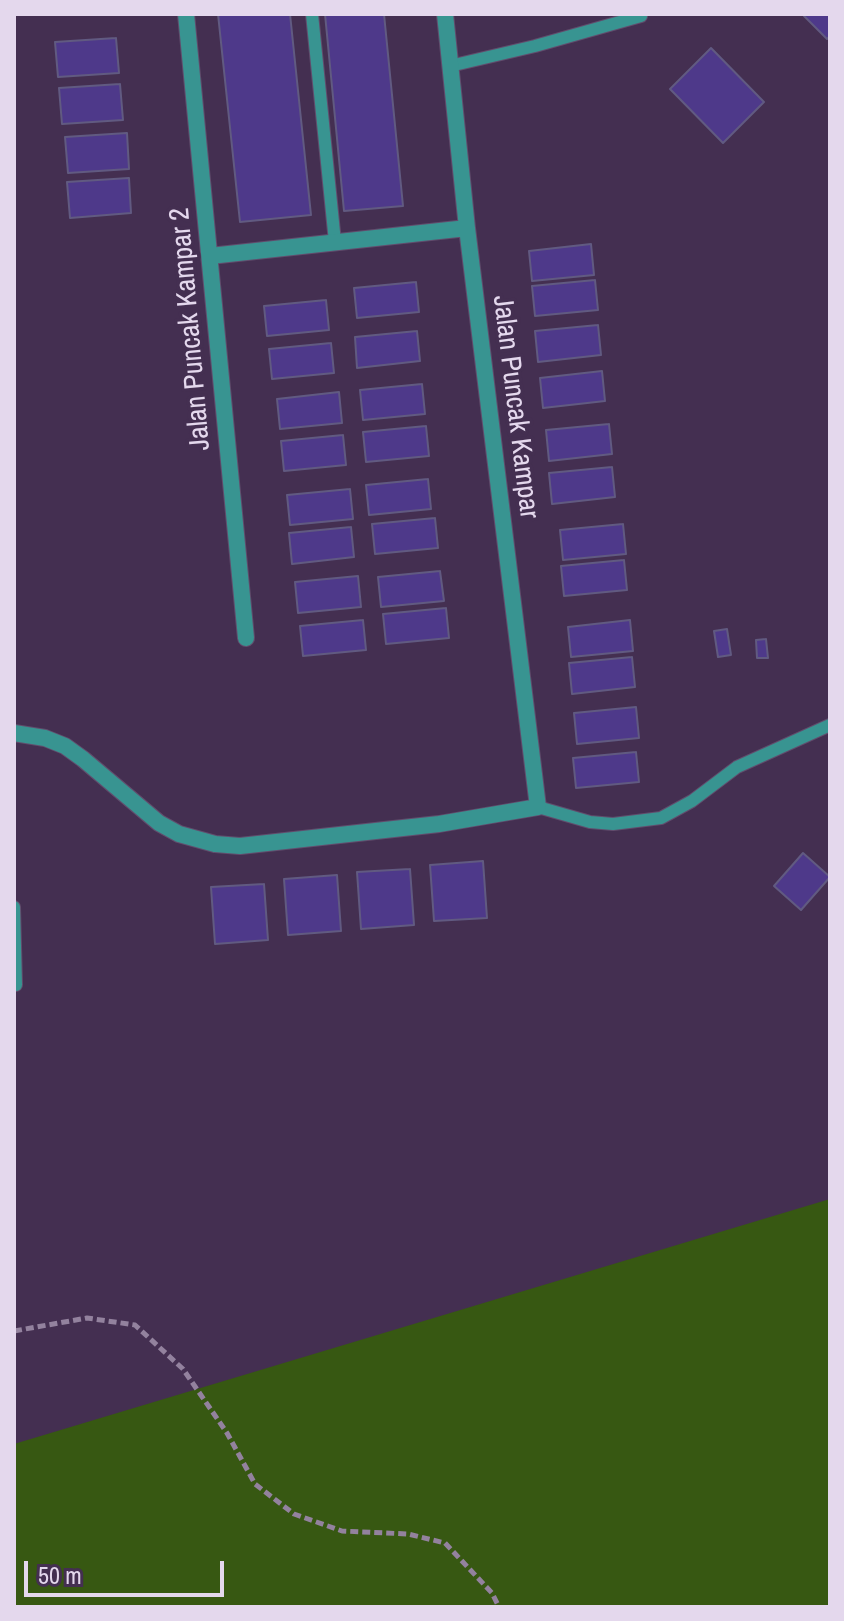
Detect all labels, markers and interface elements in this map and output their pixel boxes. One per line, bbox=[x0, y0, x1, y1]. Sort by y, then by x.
street label: Jalan Puncak Kampar 2 bbox=[164, 206, 218, 452]
street label: Jalan Puncak Kampar bbox=[485, 293, 545, 521]
scale bar bbox=[28, 1545, 228, 1595]
text: 50 m bbox=[38, 1559, 82, 1591]

